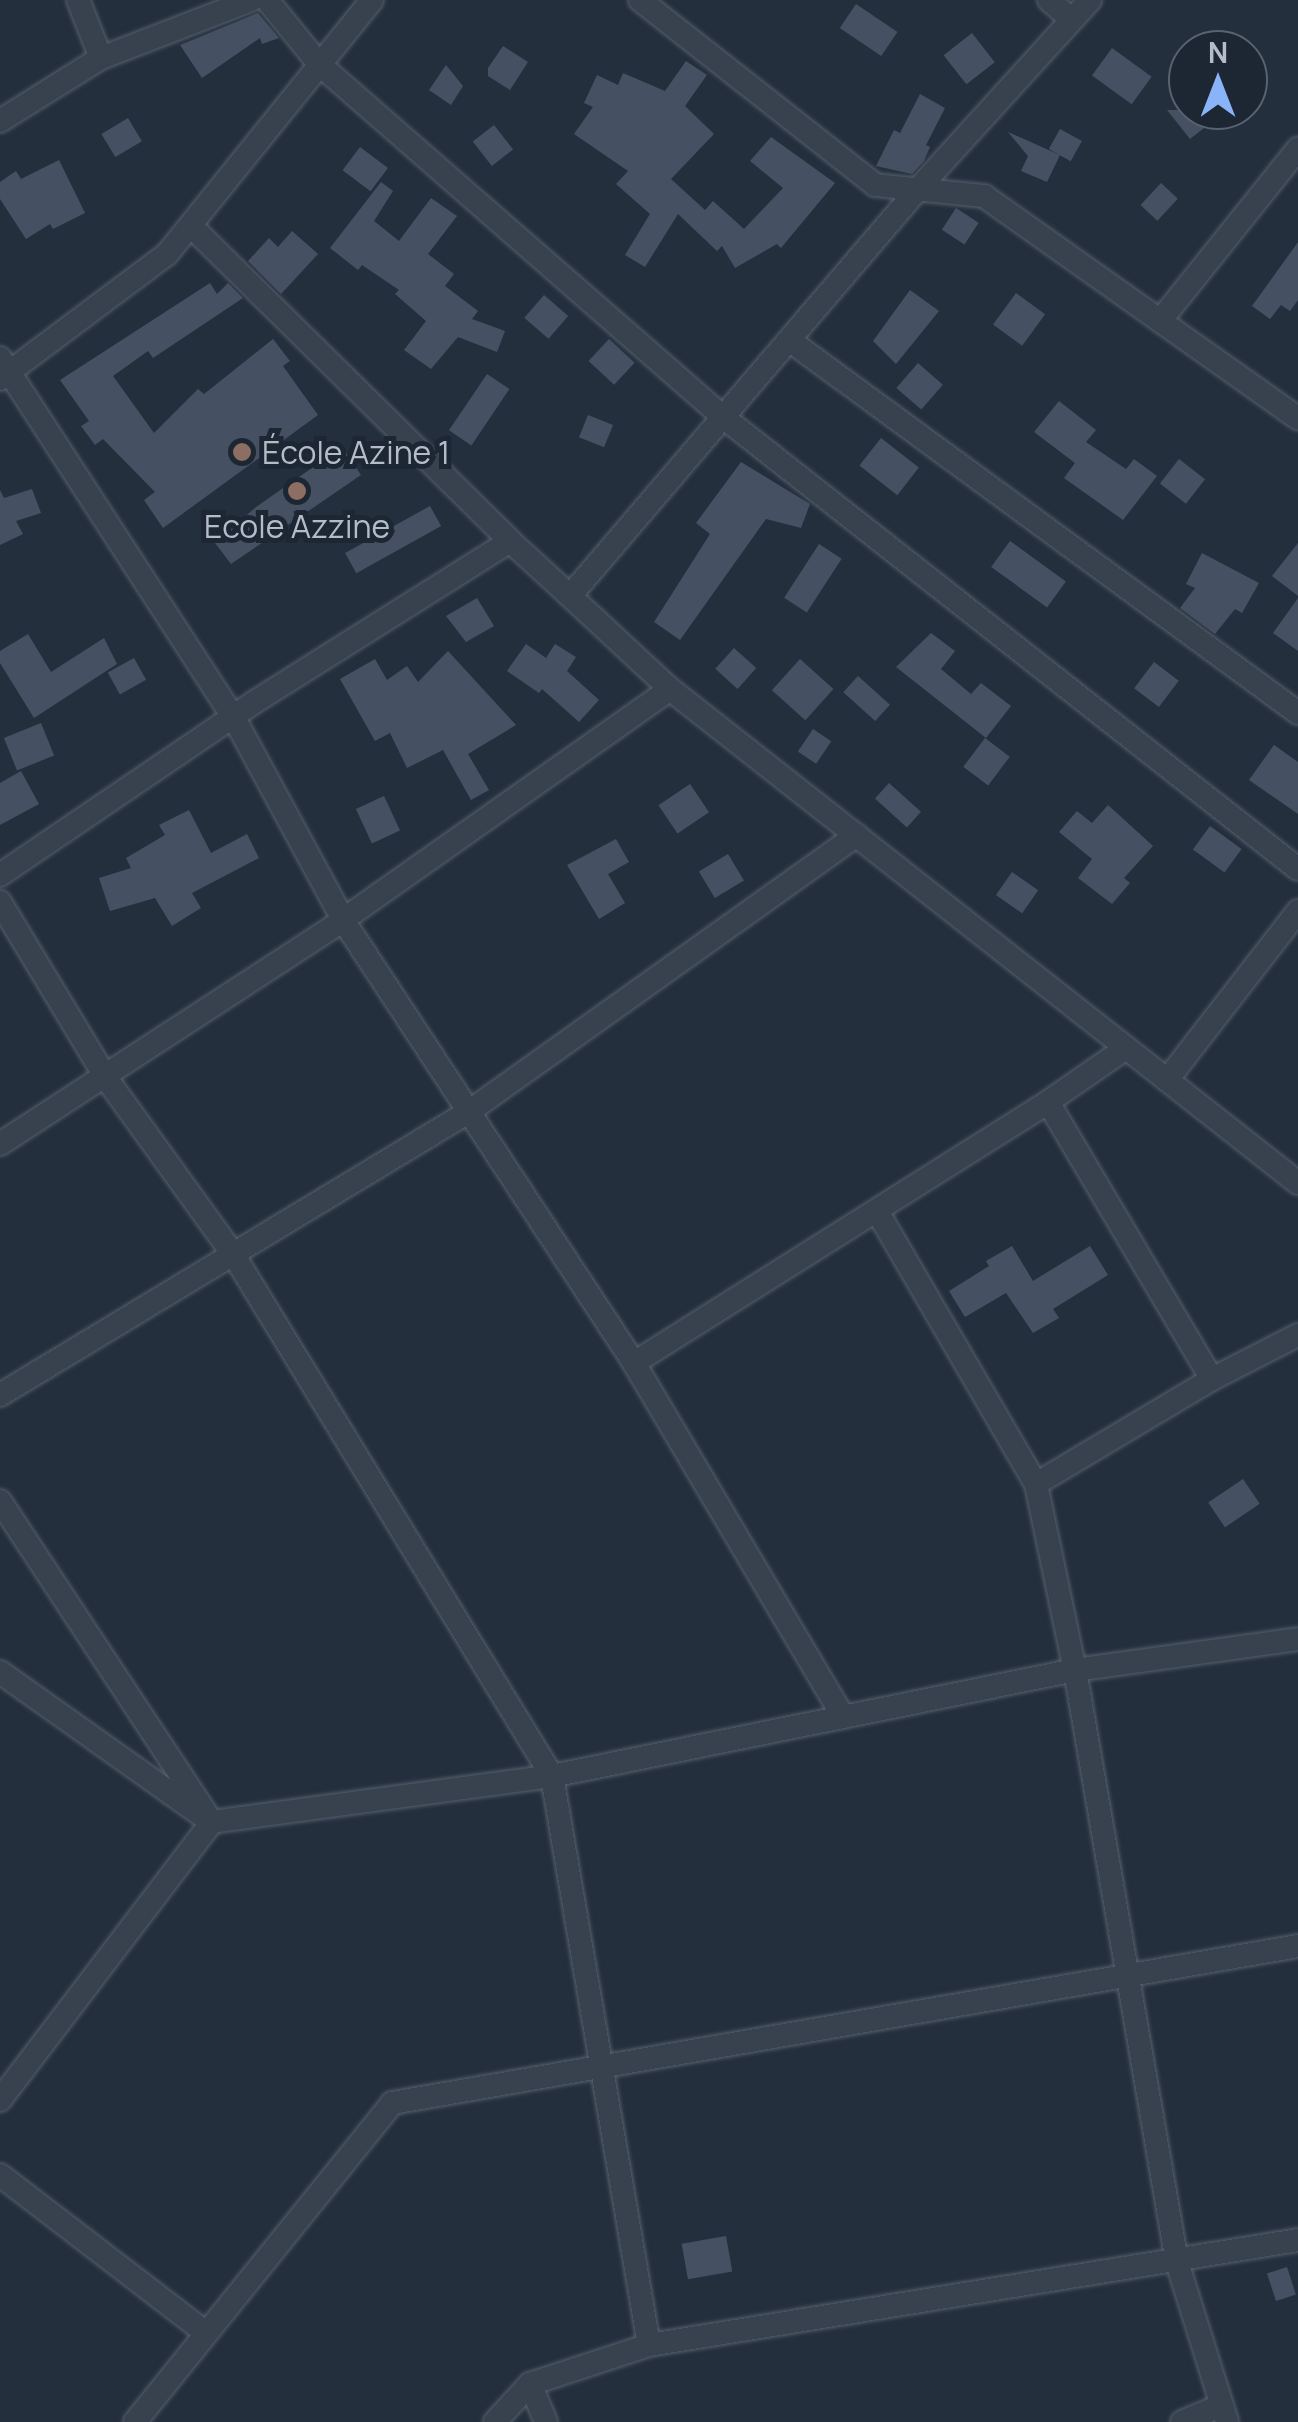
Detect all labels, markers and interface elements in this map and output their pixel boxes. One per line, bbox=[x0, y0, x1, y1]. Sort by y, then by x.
north arrow bbox=[1168, 30, 1268, 130]
text: N bbox=[1208, 33, 1228, 71]
place label: École Azine 1 bbox=[262, 433, 450, 471]
marker: École Azine 1 bbox=[231, 441, 253, 463]
marker: Ecole Azzine bbox=[286, 480, 308, 502]
place label: Ecole Azzine bbox=[204, 507, 390, 545]

